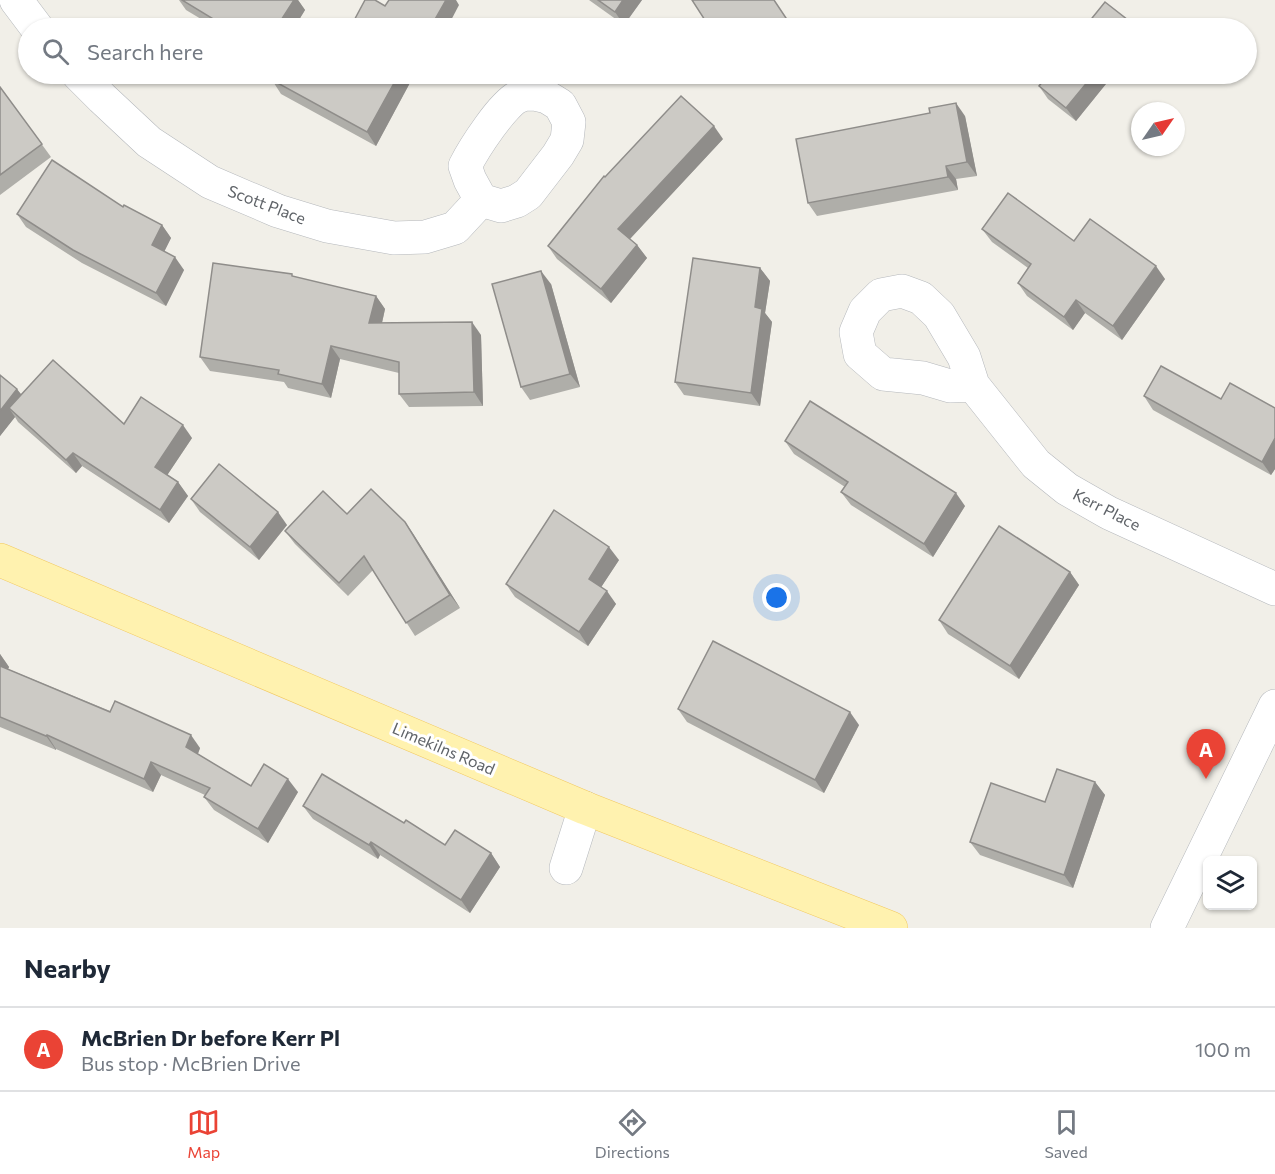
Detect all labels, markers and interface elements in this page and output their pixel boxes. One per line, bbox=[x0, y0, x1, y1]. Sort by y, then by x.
search box bbox=[18, 18, 1257, 84]
icon: search bbox=[39, 35, 72, 68]
text: Search here bbox=[87, 38, 203, 65]
north arrow bbox=[1131, 102, 1185, 156]
street label: Scott Place bbox=[225, 180, 309, 228]
street label: Kerr Place bbox=[1070, 484, 1144, 534]
your location bbox=[762, 583, 791, 612]
street label: Limekilns Road bbox=[390, 718, 498, 778]
pin: A bbox=[1186, 730, 1226, 779]
map controls bbox=[1203, 856, 1257, 910]
button: layers bbox=[1203, 856, 1257, 910]
text: Nearby bbox=[24, 952, 111, 983]
text: McBrien Dr before Kerr Pl bbox=[81, 1024, 340, 1051]
text: A bbox=[36, 1037, 51, 1061]
text: 100 m bbox=[1195, 1037, 1251, 1061]
text: Bus stop · McBrien Drive bbox=[81, 1051, 300, 1075]
tab: Map bbox=[187, 1106, 220, 1161]
tab: Directions bbox=[595, 1106, 670, 1161]
tab: Saved bbox=[1044, 1106, 1088, 1161]

